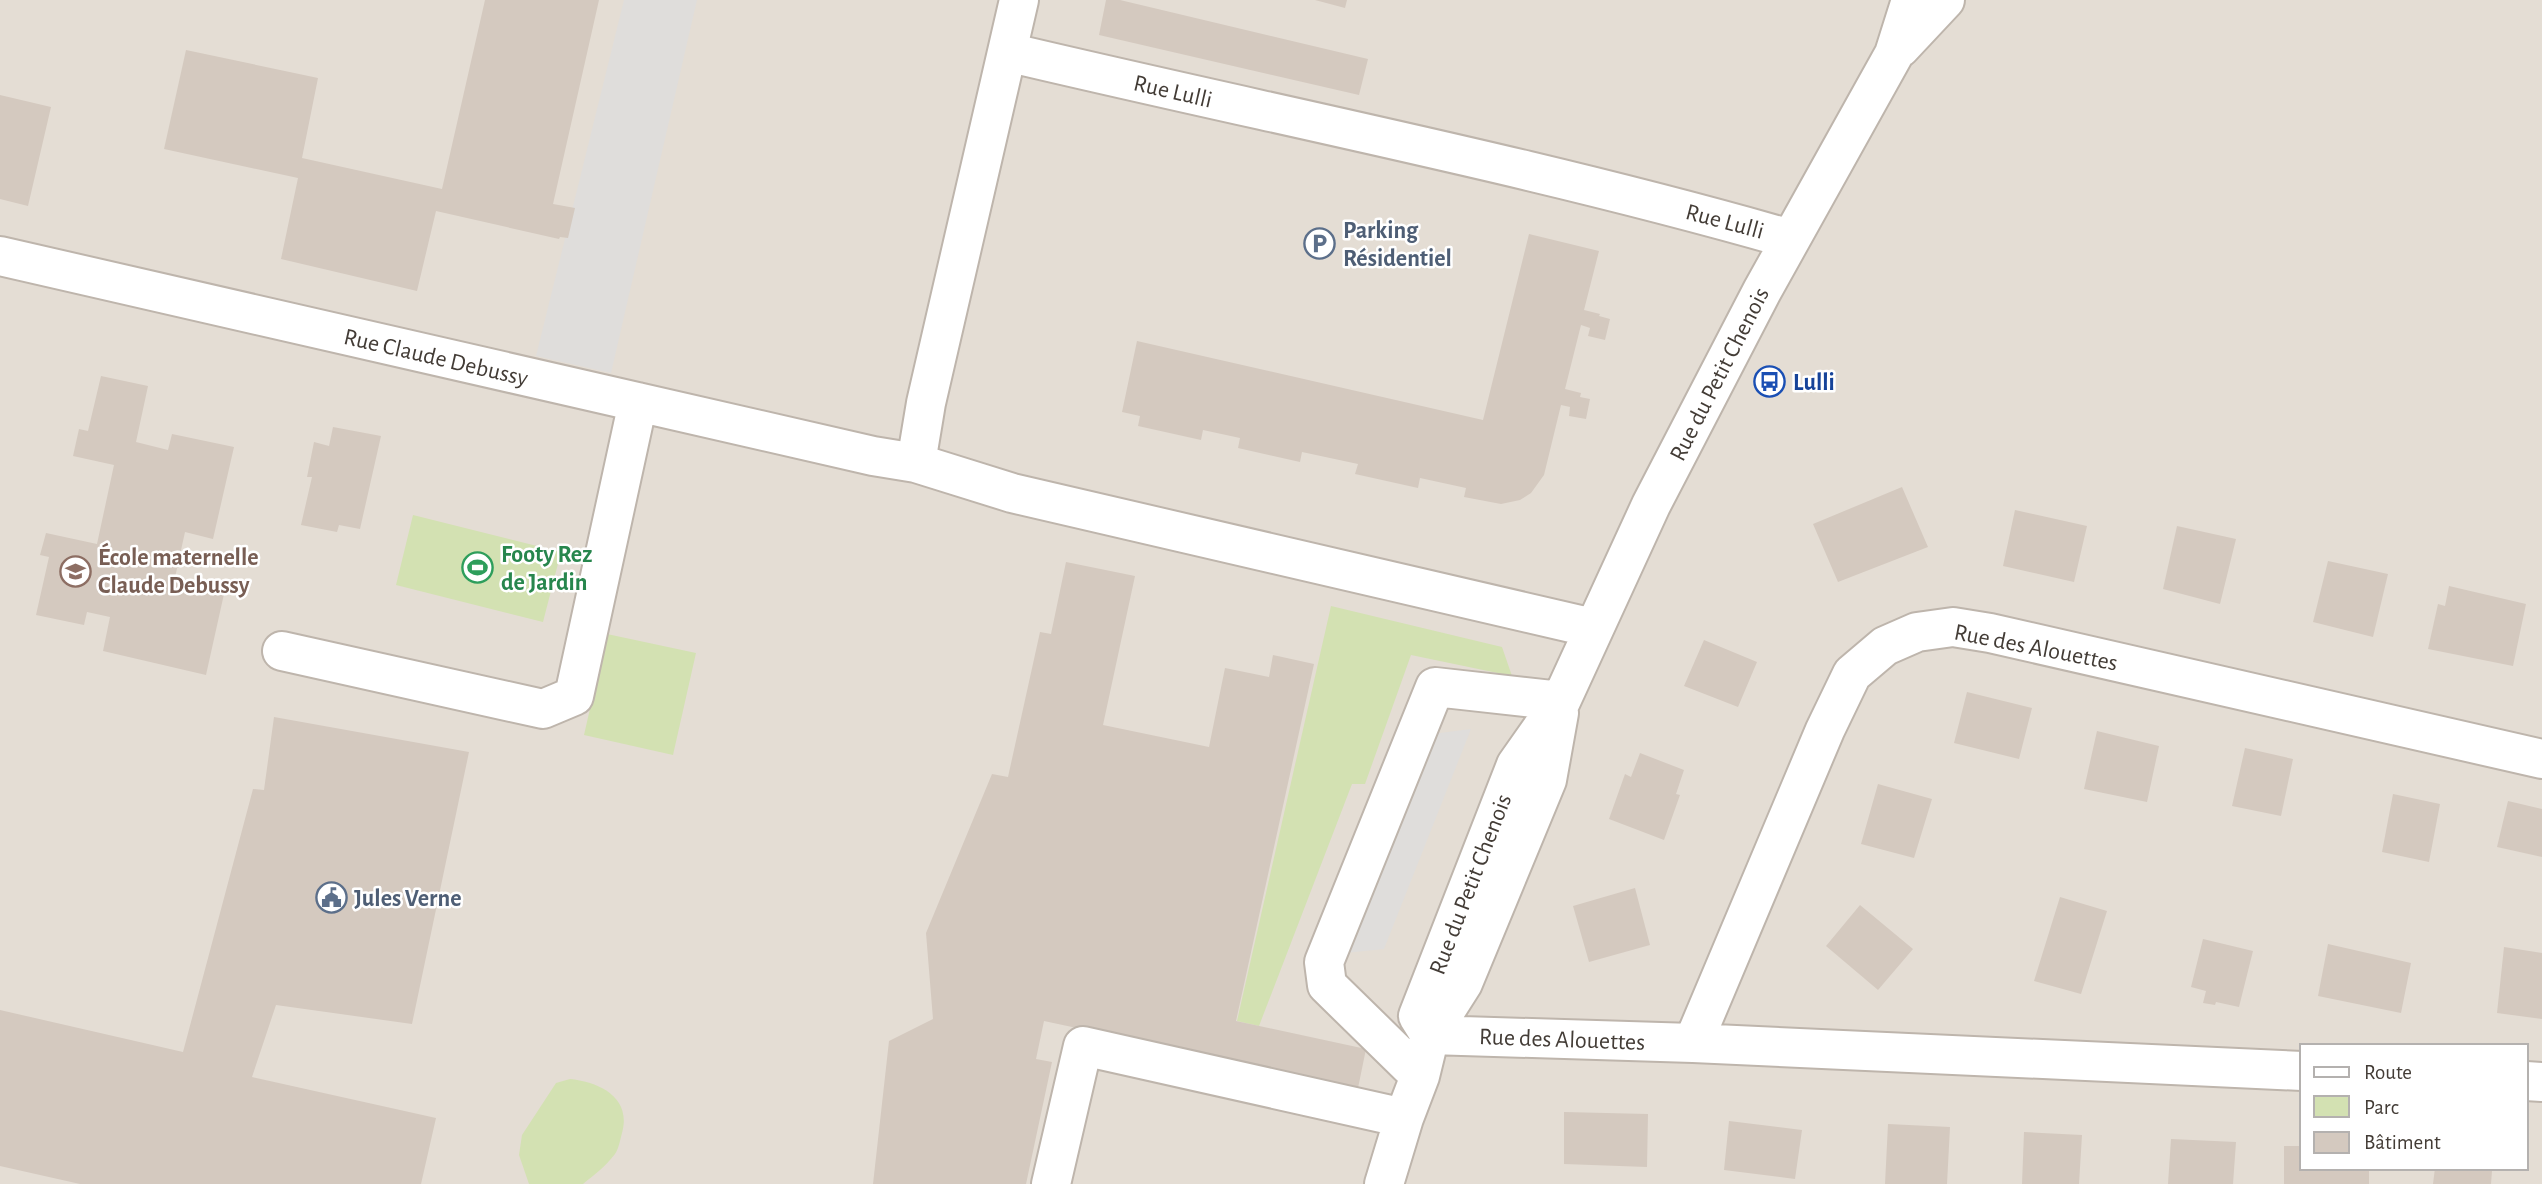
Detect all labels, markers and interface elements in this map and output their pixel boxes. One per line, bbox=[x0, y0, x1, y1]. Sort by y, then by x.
street label: Rue Lulli bbox=[1131, 71, 1214, 113]
street label: Rue Lulli bbox=[1683, 200, 1766, 244]
place label: Parking Résidentiel bbox=[1343, 219, 1452, 271]
parking icon: Parking Résidentiel bbox=[1303, 227, 1337, 261]
street label: Rue du Petit Chenois bbox=[1666, 284, 1774, 465]
street label: Rue Claude Debussy bbox=[341, 325, 530, 391]
bus stop icon: Lulli bbox=[1753, 365, 1787, 399]
place label: Lulli bbox=[1793, 371, 1835, 395]
place label: École maternelle Claude Debussy bbox=[98, 542, 259, 598]
place label: Footy Rez de Jardin bbox=[501, 543, 592, 595]
sports icon: Footy Rez de Jardin bbox=[461, 551, 495, 585]
school or university icon: École maternelle Claude Debussy bbox=[58, 554, 92, 588]
street label: Rue des Alouettes bbox=[1952, 620, 2120, 676]
street label: Rue du Petit Chenois bbox=[1425, 791, 1516, 978]
public building icon: Jules Verne bbox=[314, 881, 348, 915]
place label: Jules Verne bbox=[354, 887, 461, 911]
street label: Rue des Alouettes bbox=[1478, 1025, 1645, 1055]
legend bbox=[2300, 1044, 2528, 1170]
text: Route bbox=[2364, 1062, 2412, 1083]
text: Parc bbox=[2364, 1097, 2399, 1118]
text: Bâtiment bbox=[2364, 1132, 2441, 1153]

